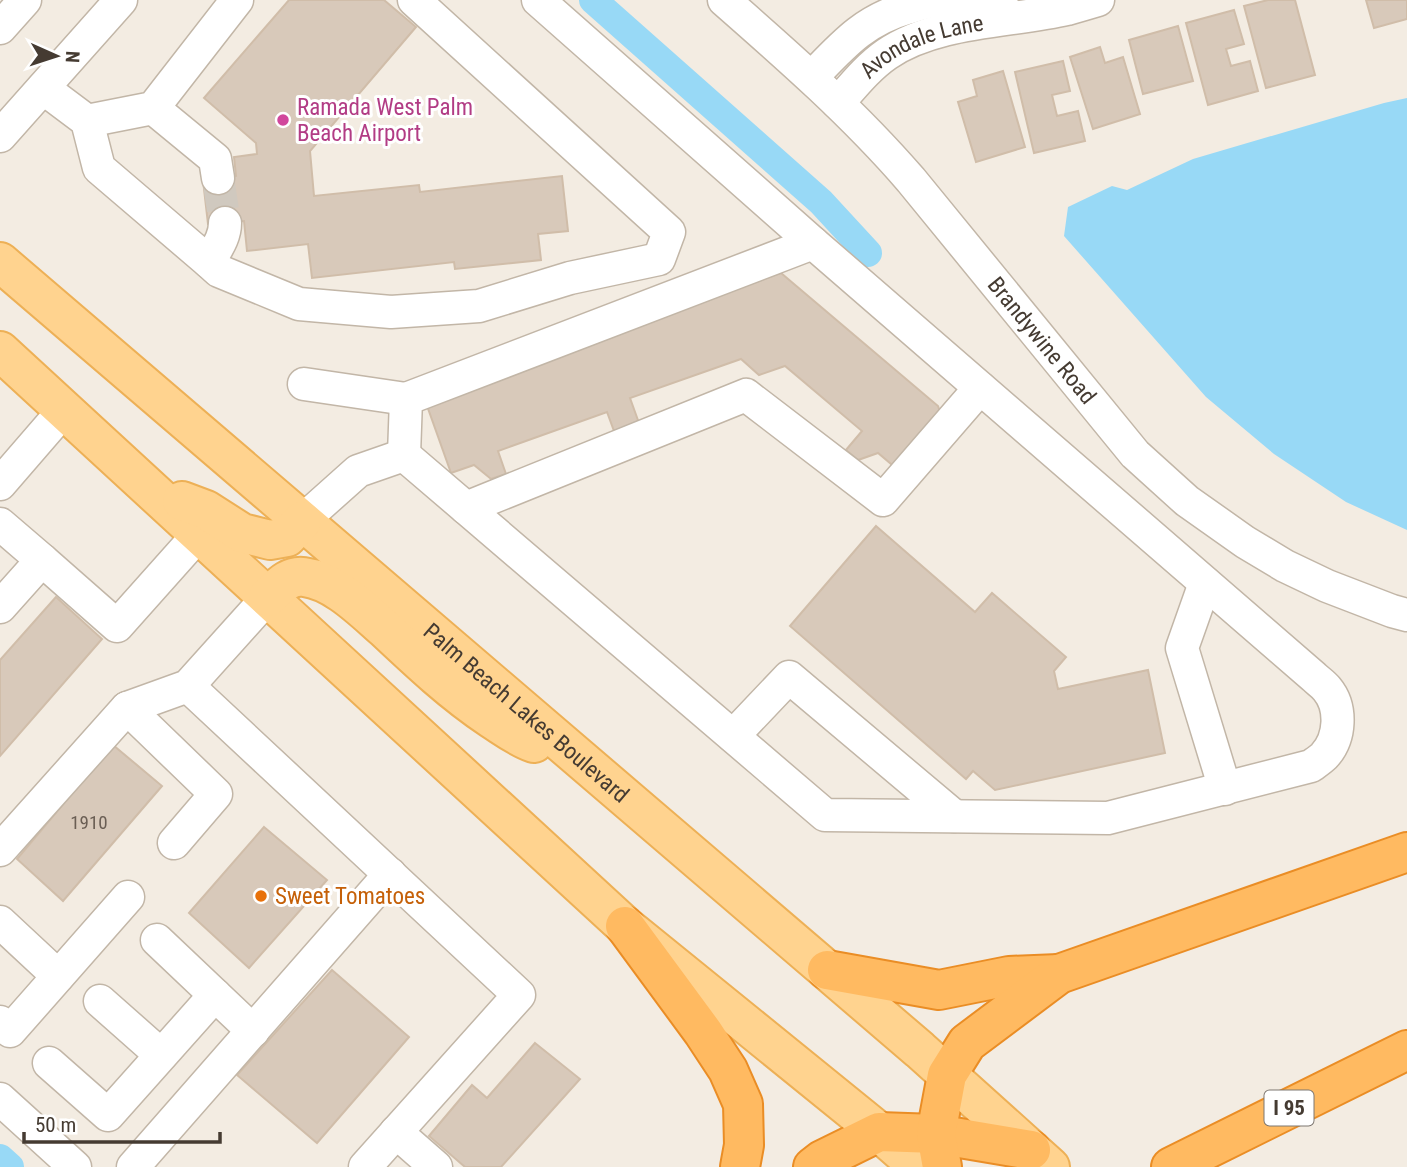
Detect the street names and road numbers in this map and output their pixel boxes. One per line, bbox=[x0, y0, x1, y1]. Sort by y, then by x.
street label: Avondale Lane bbox=[854, 9, 985, 84]
street label: Brandywine Road bbox=[982, 272, 1102, 409]
street label: Palm Beach Lakes Boulevard bbox=[418, 617, 634, 808]
road number: I 95 bbox=[1264, 1090, 1314, 1126]

